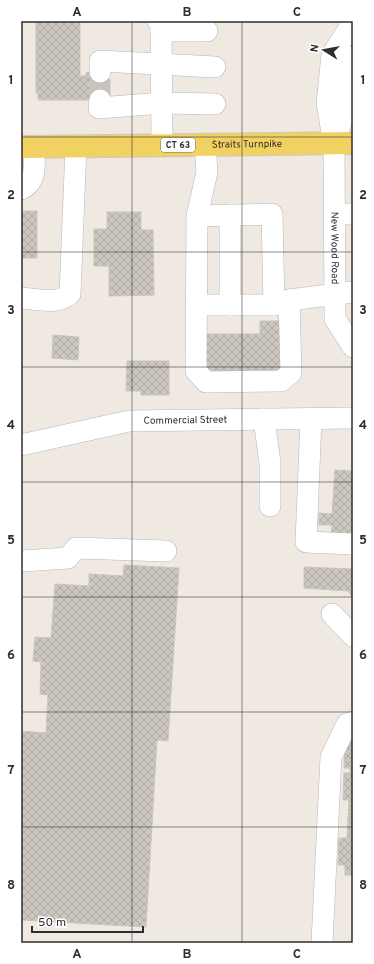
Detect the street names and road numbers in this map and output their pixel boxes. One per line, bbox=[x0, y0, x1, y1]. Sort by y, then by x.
street label: Straits Turnpike bbox=[212, 137, 282, 151]
road number: CT 63 bbox=[161, 138, 195, 152]
street label: New Wood Road bbox=[328, 212, 341, 284]
street label: Commercial Street bbox=[143, 413, 228, 427]

